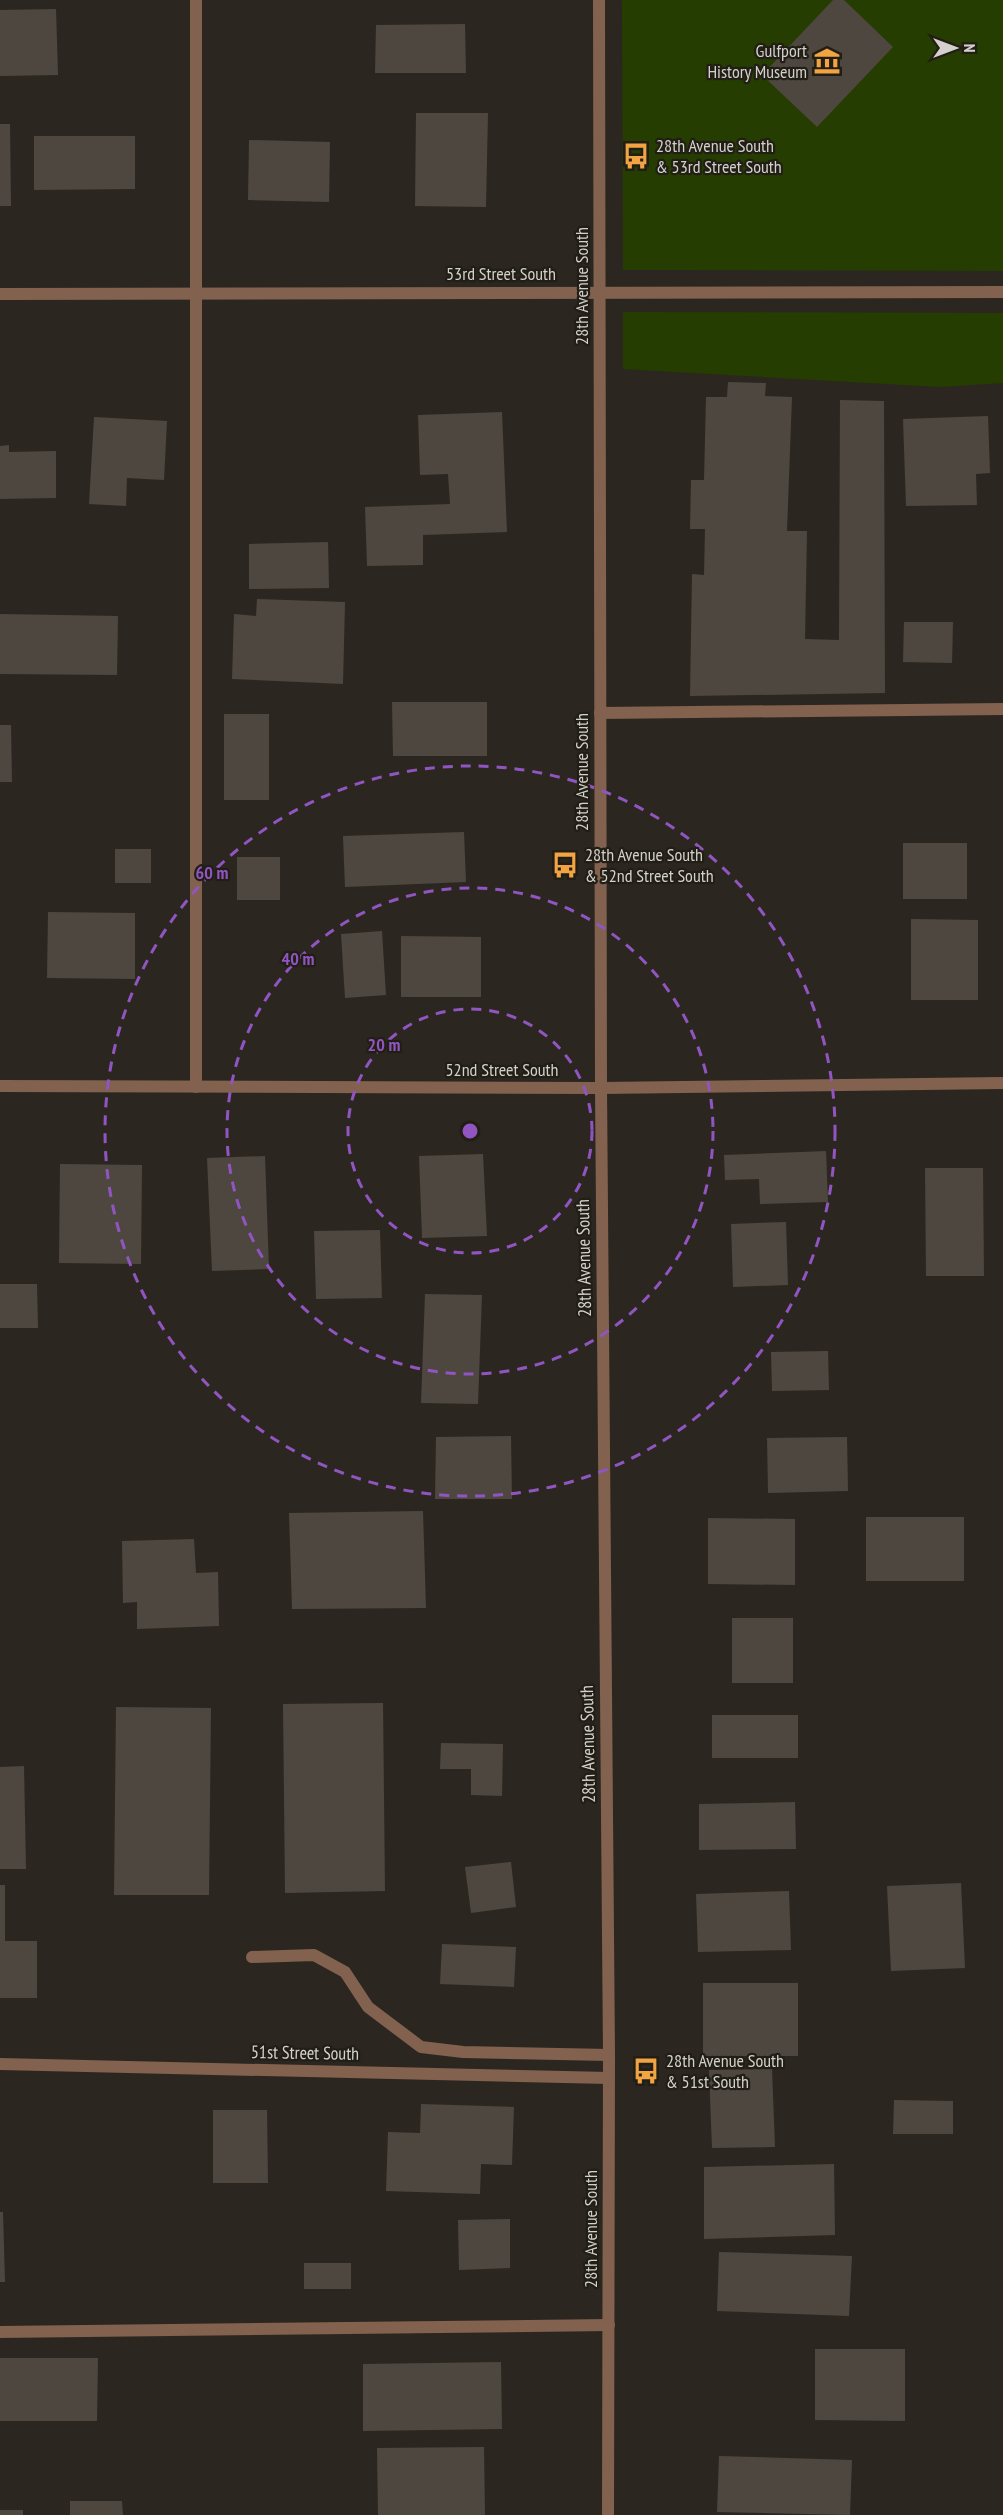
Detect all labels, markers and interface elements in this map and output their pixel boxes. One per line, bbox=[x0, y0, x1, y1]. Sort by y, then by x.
north arrow bbox=[925, 18, 985, 78]
place label: Gulfport History Museum bbox=[707, 39, 807, 83]
text: N bbox=[960, 44, 980, 52]
museum icon: Gulfport History Museum bbox=[812, 46, 842, 76]
place label: 28th Avenue South & 53rd Street South bbox=[656, 134, 782, 178]
bus stop icon: 28th Avenue South & 53rd Street South bbox=[621, 141, 651, 171]
street label: 28th Avenue South bbox=[570, 227, 593, 345]
street label: 53rd Street South bbox=[446, 262, 556, 285]
street label: 28th Avenue South bbox=[570, 713, 593, 831]
place label: 28th Avenue South & 52nd Street South bbox=[585, 843, 714, 887]
bus stop icon: 28th Avenue South & 52nd Street South bbox=[550, 850, 580, 880]
text: 60 m bbox=[196, 861, 228, 884]
text: 40 m bbox=[282, 947, 314, 970]
text: 20 m bbox=[368, 1033, 400, 1056]
street label: 52nd Street South bbox=[446, 1058, 558, 1081]
centre of rings bbox=[460, 1121, 480, 1141]
street label: 28th Avenue South bbox=[571, 1199, 596, 1317]
street label: 28th Avenue South bbox=[575, 1685, 600, 1803]
street label: 51st Street South bbox=[251, 2040, 359, 2065]
place label: 28th Avenue South & 51st South bbox=[666, 2049, 784, 2093]
bus stop icon: 28th Avenue South & 51st South bbox=[631, 2056, 661, 2086]
street label: 28th Avenue South bbox=[579, 2170, 602, 2288]

